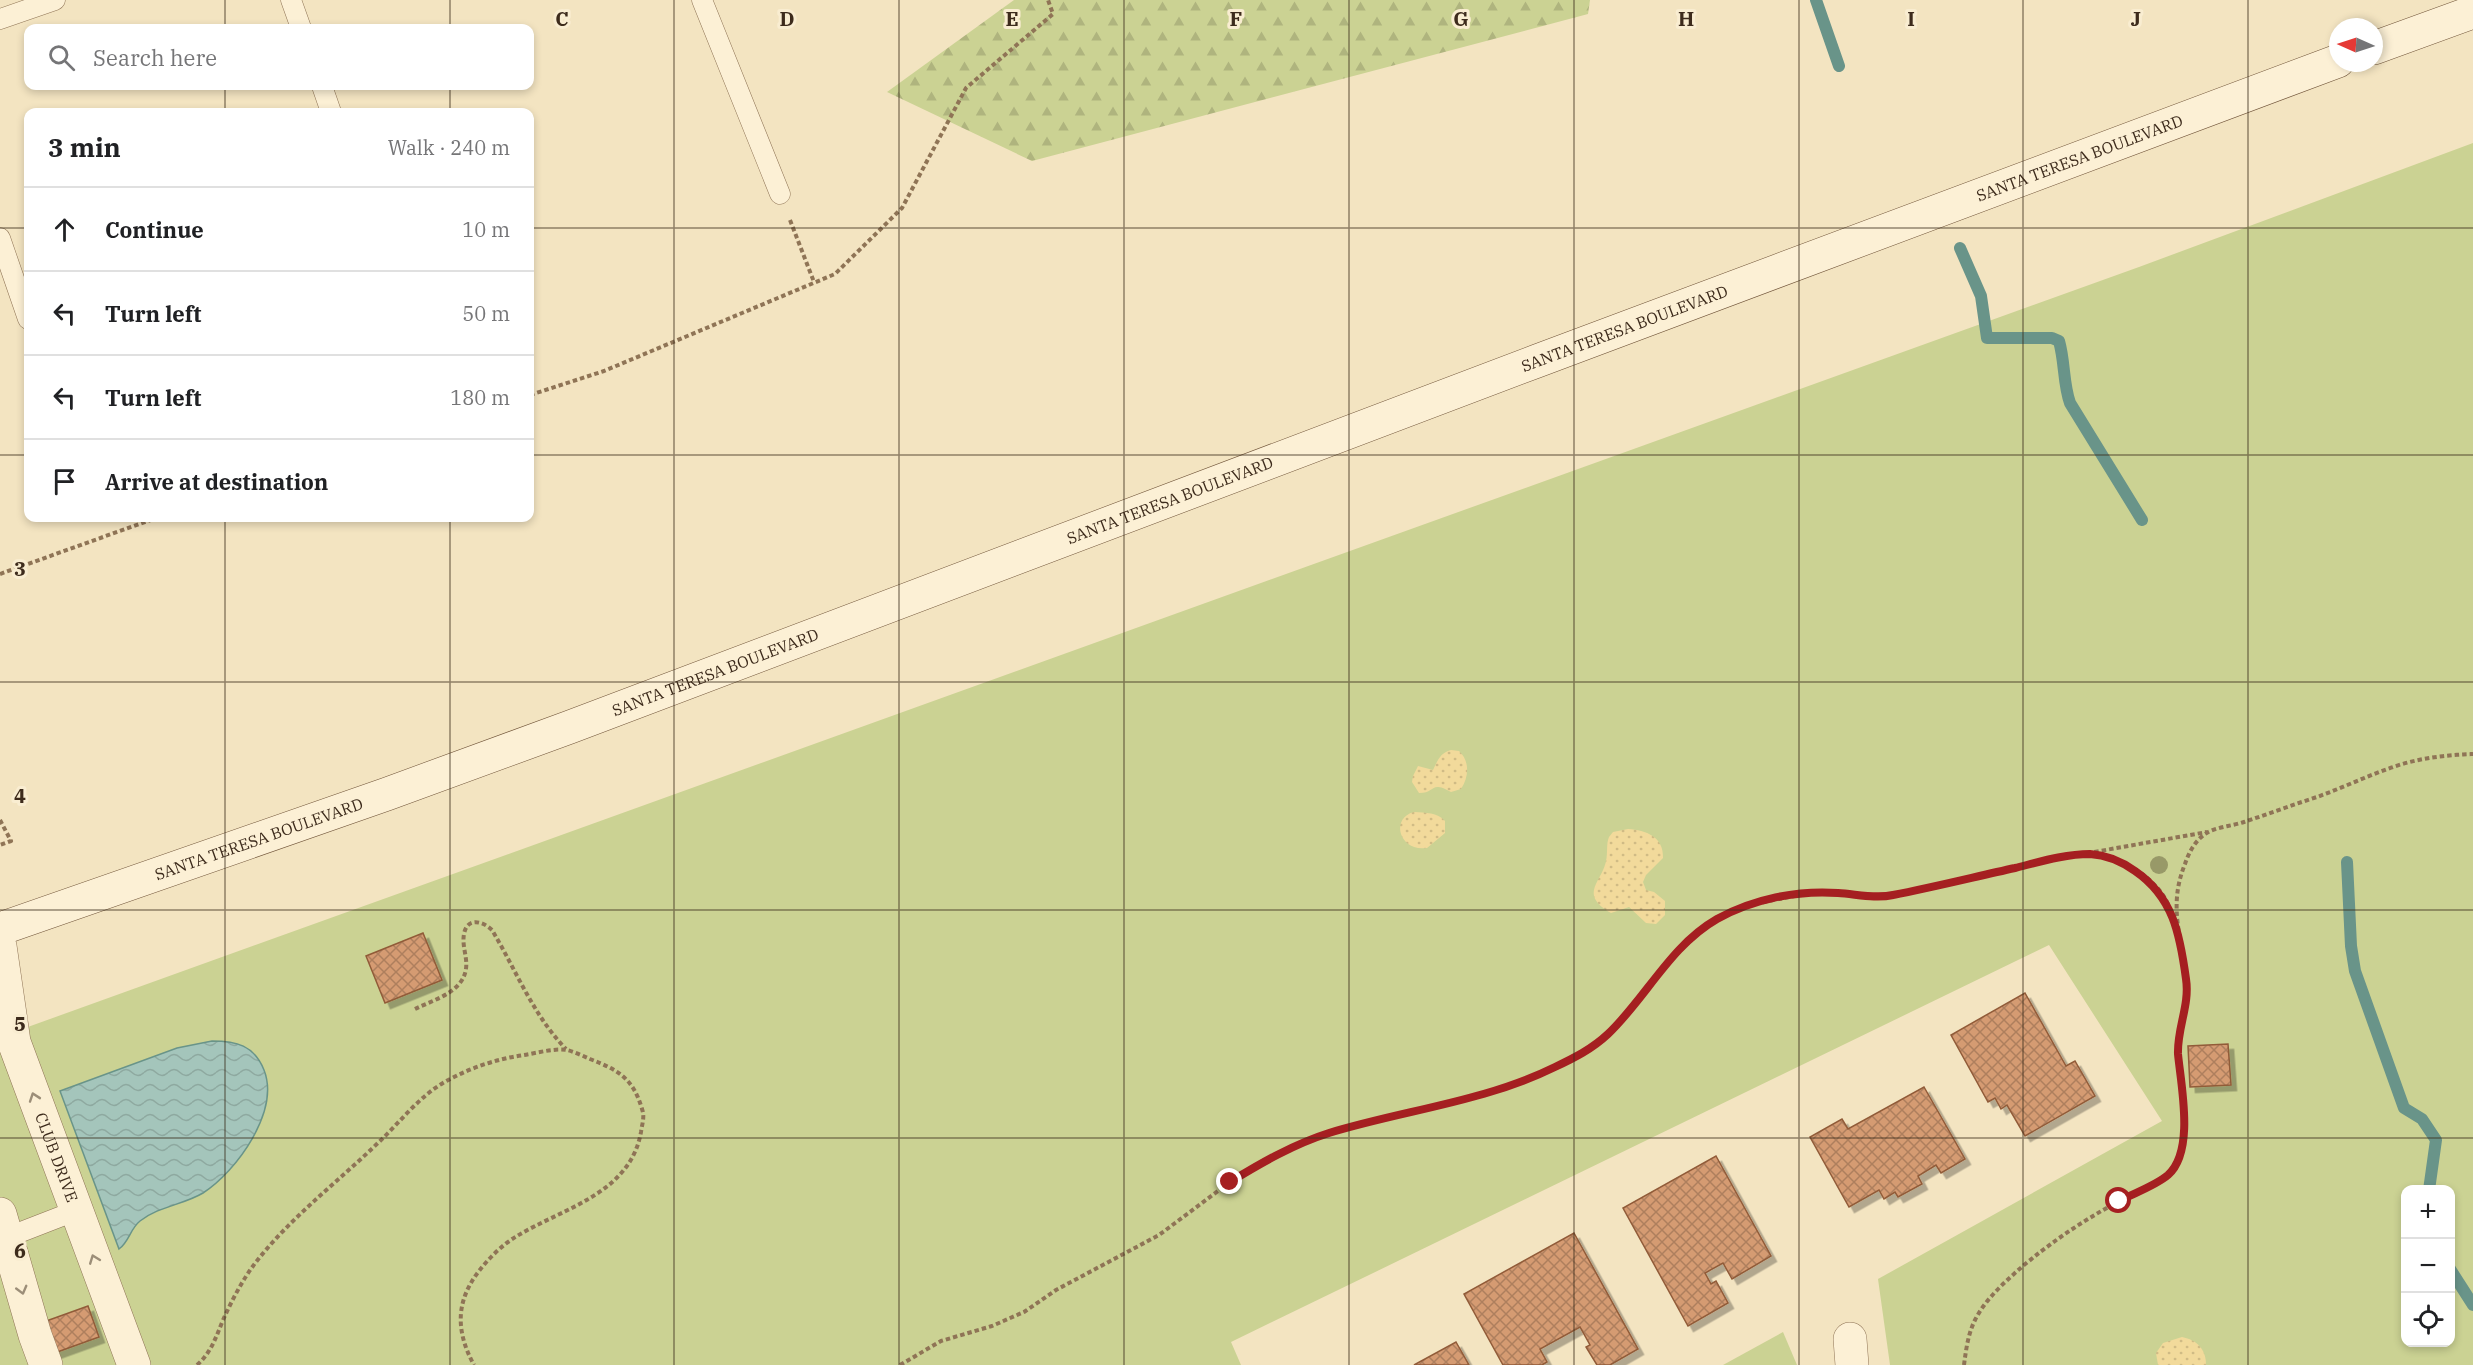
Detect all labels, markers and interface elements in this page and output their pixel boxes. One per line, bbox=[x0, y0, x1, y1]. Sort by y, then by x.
text: C bbox=[555, 5, 569, 32]
text: D bbox=[779, 5, 795, 32]
text: E bbox=[1005, 5, 1019, 32]
text: F bbox=[1230, 5, 1242, 32]
text: G bbox=[1453, 5, 1469, 32]
text: H bbox=[1678, 5, 1694, 32]
text: I bbox=[1907, 5, 1915, 32]
text: J bbox=[2131, 5, 2141, 32]
north arrow bbox=[2329, 18, 2383, 72]
search box bbox=[24, 24, 534, 90]
icon: search bbox=[45, 41, 78, 74]
text: Search here bbox=[93, 43, 217, 72]
street label: SANTA TERESA BOULEVARD bbox=[1973, 110, 2186, 206]
text: 3 min bbox=[48, 130, 121, 164]
text: Walk · 240 m bbox=[388, 134, 510, 161]
icon: ahead bbox=[48, 213, 81, 246]
text: Continue bbox=[105, 215, 204, 244]
text: 10 m bbox=[462, 216, 510, 243]
street label: SANTA TERESA BOULEVARD bbox=[1518, 280, 1730, 376]
icon: left bbox=[48, 297, 81, 330]
text: Turn left bbox=[105, 299, 201, 328]
text: 50 m bbox=[462, 300, 510, 327]
icon: left bbox=[48, 381, 81, 414]
text: Turn left bbox=[105, 383, 201, 412]
text: 180 m bbox=[450, 384, 510, 411]
street label: SANTA TERESA BOULEVARD bbox=[1064, 452, 1276, 548]
icon: arrive bbox=[48, 465, 81, 498]
text: Arrive at destination bbox=[105, 467, 328, 496]
text: 3 bbox=[14, 555, 26, 582]
street label: SANTA TERESA BOULEVARD bbox=[609, 624, 821, 720]
text: 4 bbox=[14, 782, 26, 809]
street label: SANTA TERESA BOULEVARD bbox=[152, 793, 365, 884]
text: 5 bbox=[14, 1010, 26, 1037]
one-way arrow bbox=[28, 1092, 41, 1102]
street label: CLUB DRIVE bbox=[31, 1110, 83, 1205]
route end bbox=[1216, 1168, 1242, 1194]
map controls bbox=[2401, 1185, 2455, 1347]
button: + bbox=[2401, 1185, 2455, 1239]
route start bbox=[2105, 1187, 2131, 1213]
text: 6 bbox=[14, 1237, 26, 1264]
button: − bbox=[2401, 1239, 2455, 1293]
one-way arrow bbox=[88, 1255, 101, 1265]
one-way arrow bbox=[15, 1285, 28, 1295]
button: locate bbox=[2401, 1293, 2455, 1347]

